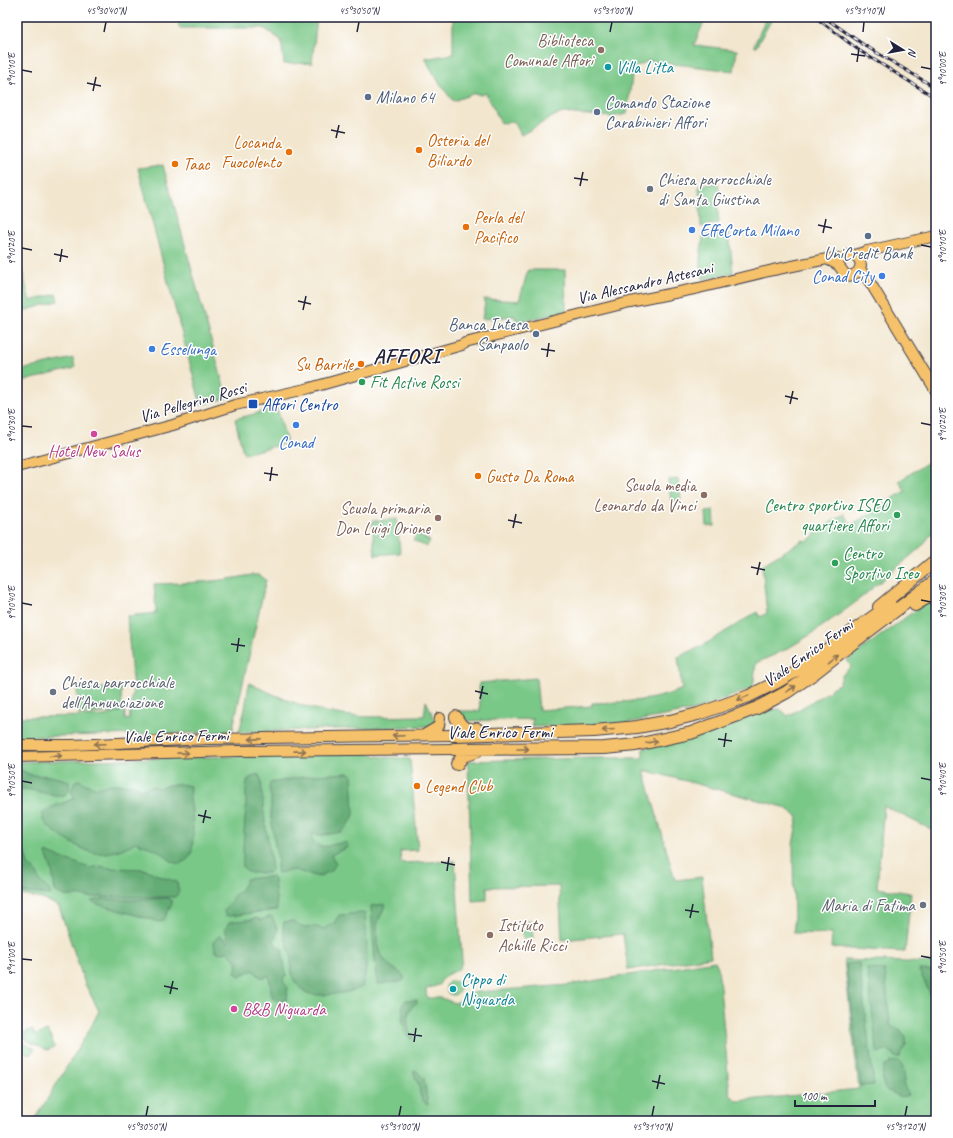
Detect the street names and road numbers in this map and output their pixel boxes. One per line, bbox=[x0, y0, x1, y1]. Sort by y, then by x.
street label: Via Alessandro Astesani bbox=[575, 257, 717, 309]
street label: Via Pellegrino Rossi bbox=[137, 376, 250, 427]
street label: Viale Enrico Fermi bbox=[759, 613, 859, 692]
street label: Viale Enrico Fermi bbox=[448, 722, 554, 743]
street label: Viale Enrico Fermi bbox=[123, 725, 230, 747]

